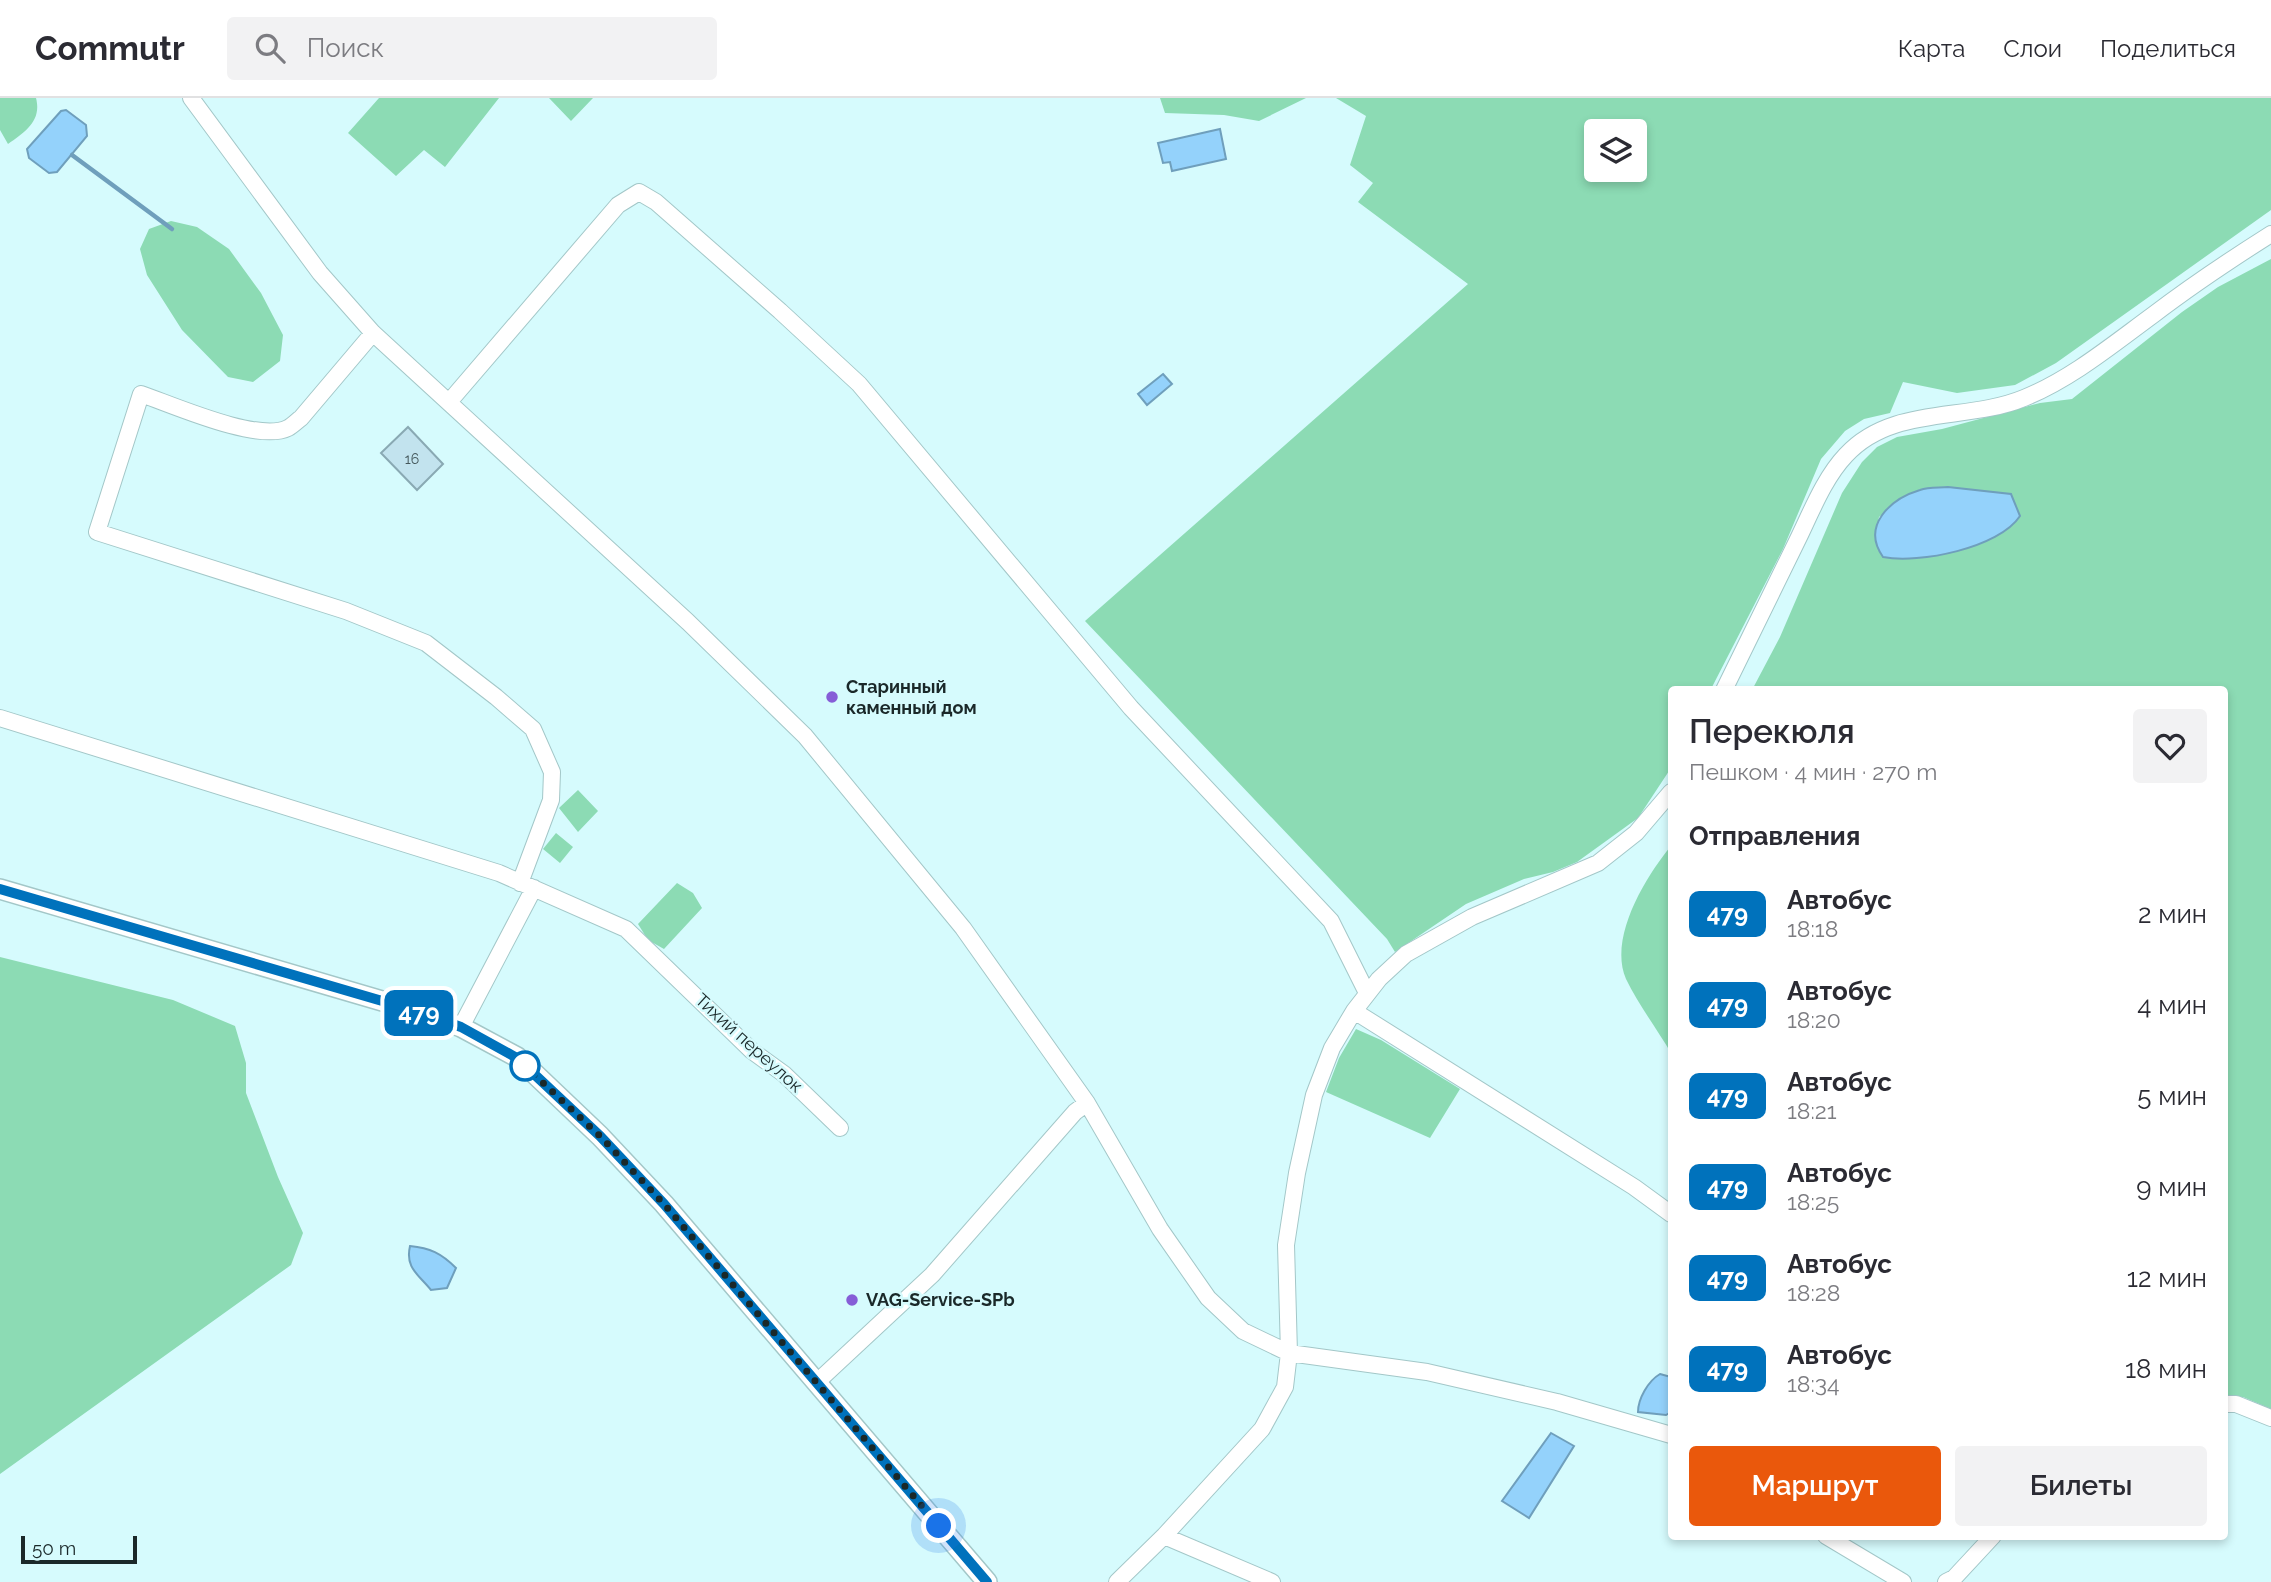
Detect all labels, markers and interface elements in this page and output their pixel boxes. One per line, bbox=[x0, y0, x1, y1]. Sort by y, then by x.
search box bbox=[227, 17, 717, 80]
text: Commutr bbox=[35, 29, 185, 68]
icon: search bbox=[251, 29, 289, 67]
text: Поиск bbox=[307, 33, 384, 63]
text: Карта bbox=[1898, 34, 1965, 63]
text: Слои bbox=[2003, 34, 2062, 63]
text: Поделиться bbox=[2100, 34, 2236, 63]
map controls bbox=[1584, 119, 1647, 182]
button: layers bbox=[1584, 119, 1647, 182]
house number: 16 bbox=[405, 451, 419, 467]
place label: Старинный каменный дом bbox=[846, 676, 977, 718]
marker: Старинный каменный дом bbox=[824, 689, 840, 705]
button: heart bbox=[2133, 709, 2207, 783]
text: Перекюля bbox=[1689, 712, 1855, 751]
text: Пешком · 4 мин · 270 m bbox=[1689, 758, 1937, 785]
text: Отправления bbox=[1689, 821, 1860, 851]
text: Автобус bbox=[1787, 885, 1892, 915]
text: 479 bbox=[1707, 899, 1748, 928]
text: 2 мин bbox=[2138, 899, 2207, 929]
text: 18:18 bbox=[1787, 915, 1838, 942]
text: Автобус bbox=[1787, 976, 1892, 1006]
street label: Тихий переулок bbox=[691, 989, 807, 1096]
line badge: 479 bbox=[379, 990, 459, 1036]
text: 479 bbox=[1707, 990, 1748, 1019]
text: 4 мин bbox=[2137, 990, 2207, 1020]
text: 479 bbox=[398, 998, 440, 1027]
text: 18:20 bbox=[1787, 1006, 1841, 1033]
unlabelled marker bbox=[510, 1051, 540, 1081]
text: Автобус bbox=[1787, 1067, 1892, 1097]
text: 479 bbox=[1707, 1081, 1748, 1110]
text: 5 мин bbox=[2137, 1081, 2207, 1111]
text: 18:21 bbox=[1787, 1097, 1837, 1124]
text: Автобус bbox=[1787, 1158, 1892, 1188]
text: 479 bbox=[1707, 1172, 1748, 1201]
text: 9 мин bbox=[2136, 1172, 2207, 1202]
text: 18:25 bbox=[1787, 1188, 1839, 1215]
text: Автобус bbox=[1787, 1249, 1892, 1279]
text: 479 bbox=[1707, 1263, 1748, 1292]
text: 12 мин bbox=[2127, 1263, 2207, 1293]
text: 18:28 bbox=[1787, 1279, 1840, 1306]
place label: VAG-Service-SPb bbox=[866, 1289, 1015, 1310]
marker: VAG-Service-SPb bbox=[844, 1292, 860, 1308]
text: Автобус bbox=[1787, 1340, 1892, 1370]
text: 479 bbox=[1707, 1354, 1748, 1383]
text: 18 мин bbox=[2125, 1354, 2207, 1384]
text: 18:34 bbox=[1787, 1370, 1840, 1397]
button: Маршрут bbox=[1689, 1446, 1941, 1526]
button: Билеты bbox=[1955, 1446, 2207, 1526]
your location bbox=[921, 1508, 956, 1543]
scale bar bbox=[21, 1533, 136, 1565]
text: 50 m bbox=[32, 1537, 76, 1559]

